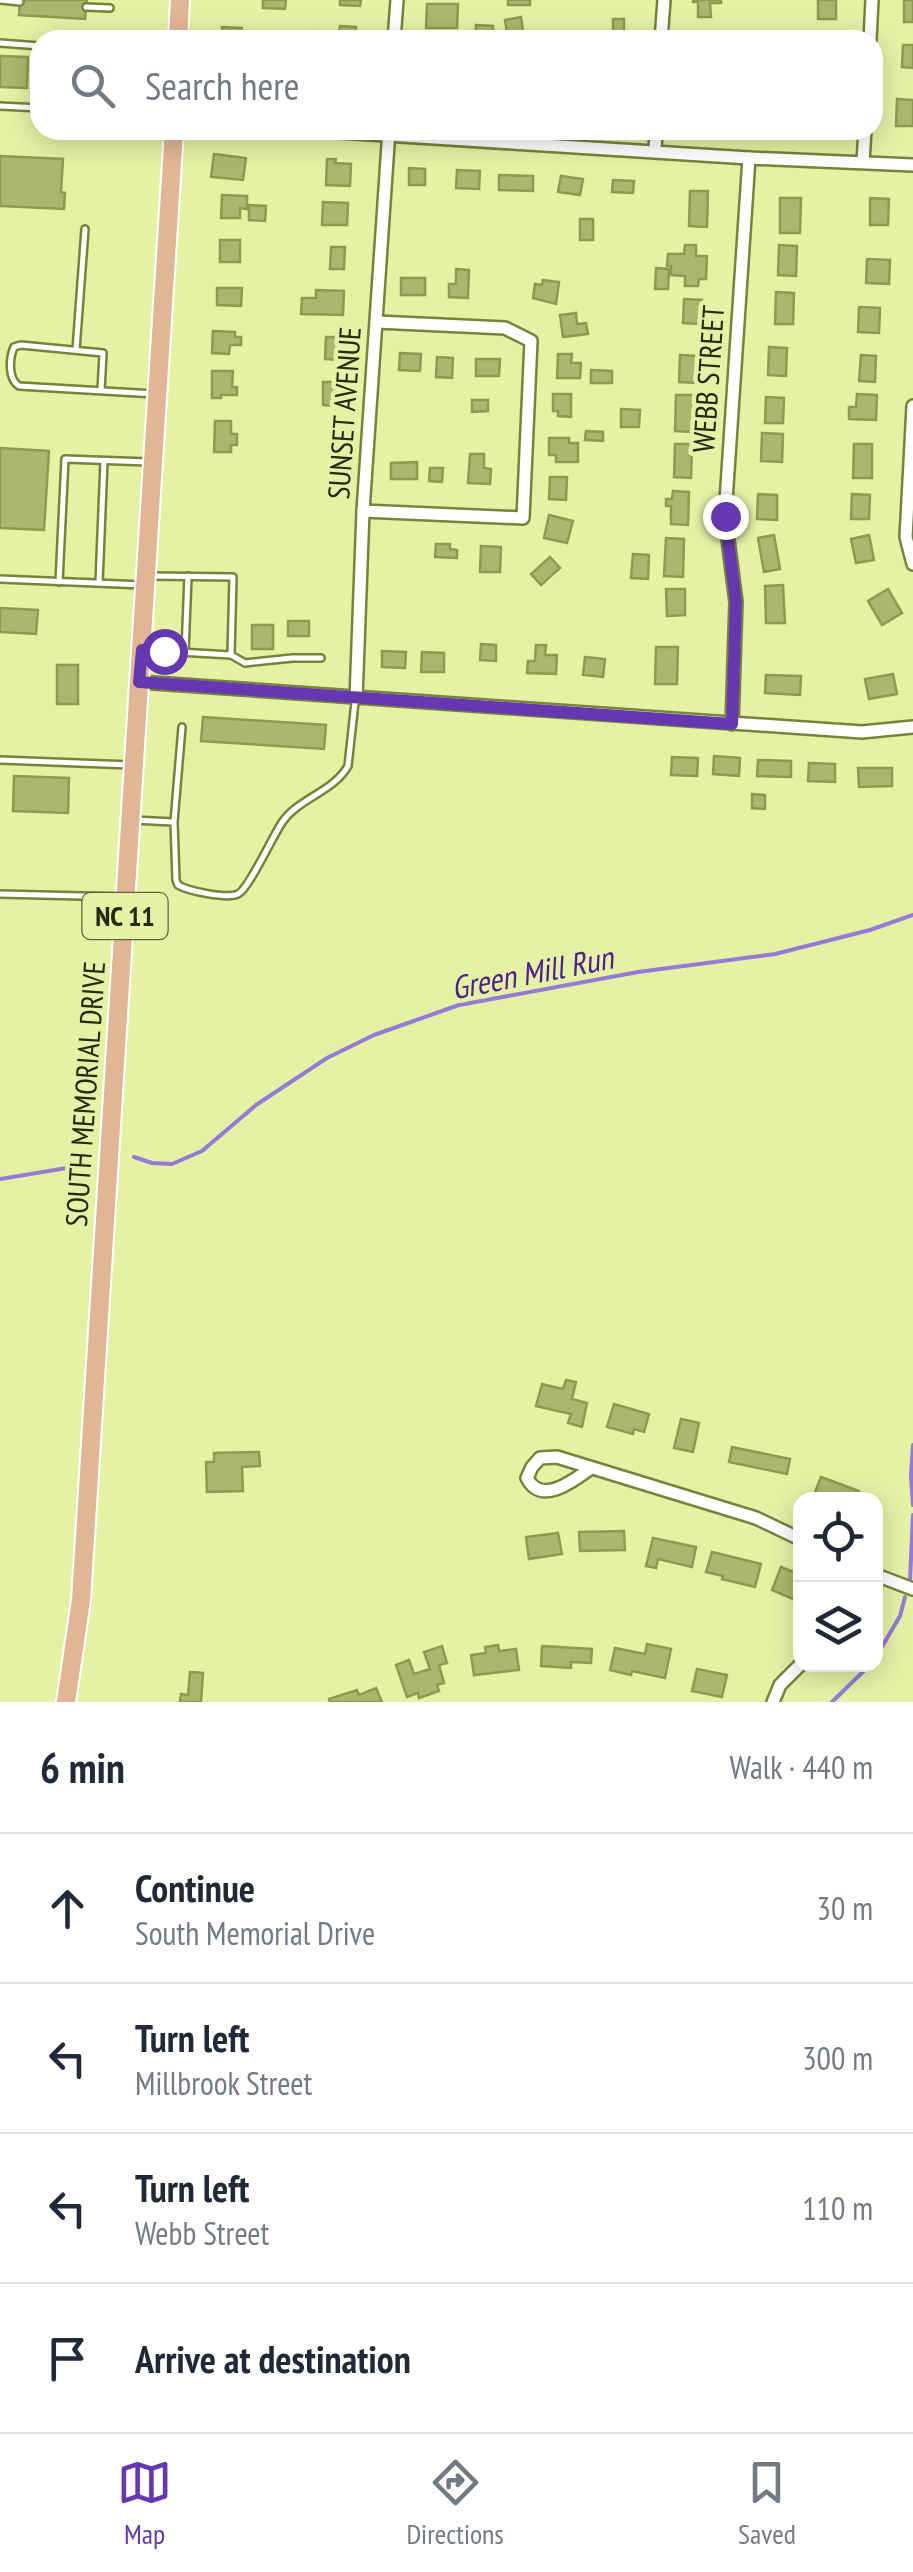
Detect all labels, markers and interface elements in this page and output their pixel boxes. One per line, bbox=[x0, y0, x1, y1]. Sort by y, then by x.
search box bbox=[30, 30, 883, 140]
icon: search bbox=[65, 58, 120, 113]
text: Search here bbox=[145, 61, 299, 110]
street label: WEBB STREET bbox=[683, 304, 732, 454]
street label: SUNSET AVENUE bbox=[318, 325, 369, 500]
route end bbox=[703, 494, 749, 540]
route start bbox=[142, 629, 188, 675]
road number: NC 11 bbox=[82, 893, 168, 939]
water label: Green Mill Run bbox=[447, 935, 618, 1008]
street label: SOUTH MEMORIAL DRIVE bbox=[56, 960, 113, 1228]
map controls bbox=[793, 1492, 883, 1672]
button: locate bbox=[793, 1492, 883, 1582]
button: layers bbox=[793, 1582, 883, 1672]
text: 6 min bbox=[40, 1740, 125, 1795]
text: Walk · 440 m bbox=[729, 1746, 873, 1788]
text: Continue bbox=[135, 1863, 255, 1912]
icon: ahead bbox=[40, 1881, 95, 1936]
text: 30 m bbox=[817, 1887, 873, 1929]
text: South Memorial Drive bbox=[135, 1912, 375, 1954]
text: Turn left bbox=[135, 2013, 249, 2062]
icon: left bbox=[40, 2031, 95, 2086]
text: 300 m bbox=[802, 2037, 873, 2079]
text: Millbrook Street bbox=[135, 2062, 312, 2104]
text: Turn left bbox=[135, 2163, 249, 2212]
icon: left bbox=[40, 2181, 95, 2236]
text: 110 m bbox=[802, 2187, 873, 2229]
text: Webb Street bbox=[135, 2212, 269, 2254]
icon: arrive bbox=[40, 2331, 95, 2386]
text: Arrive at destination bbox=[135, 2334, 411, 2383]
tab: Map bbox=[117, 2455, 172, 2552]
tab: Directions bbox=[406, 2455, 504, 2552]
tab: Saved bbox=[738, 2455, 796, 2552]

